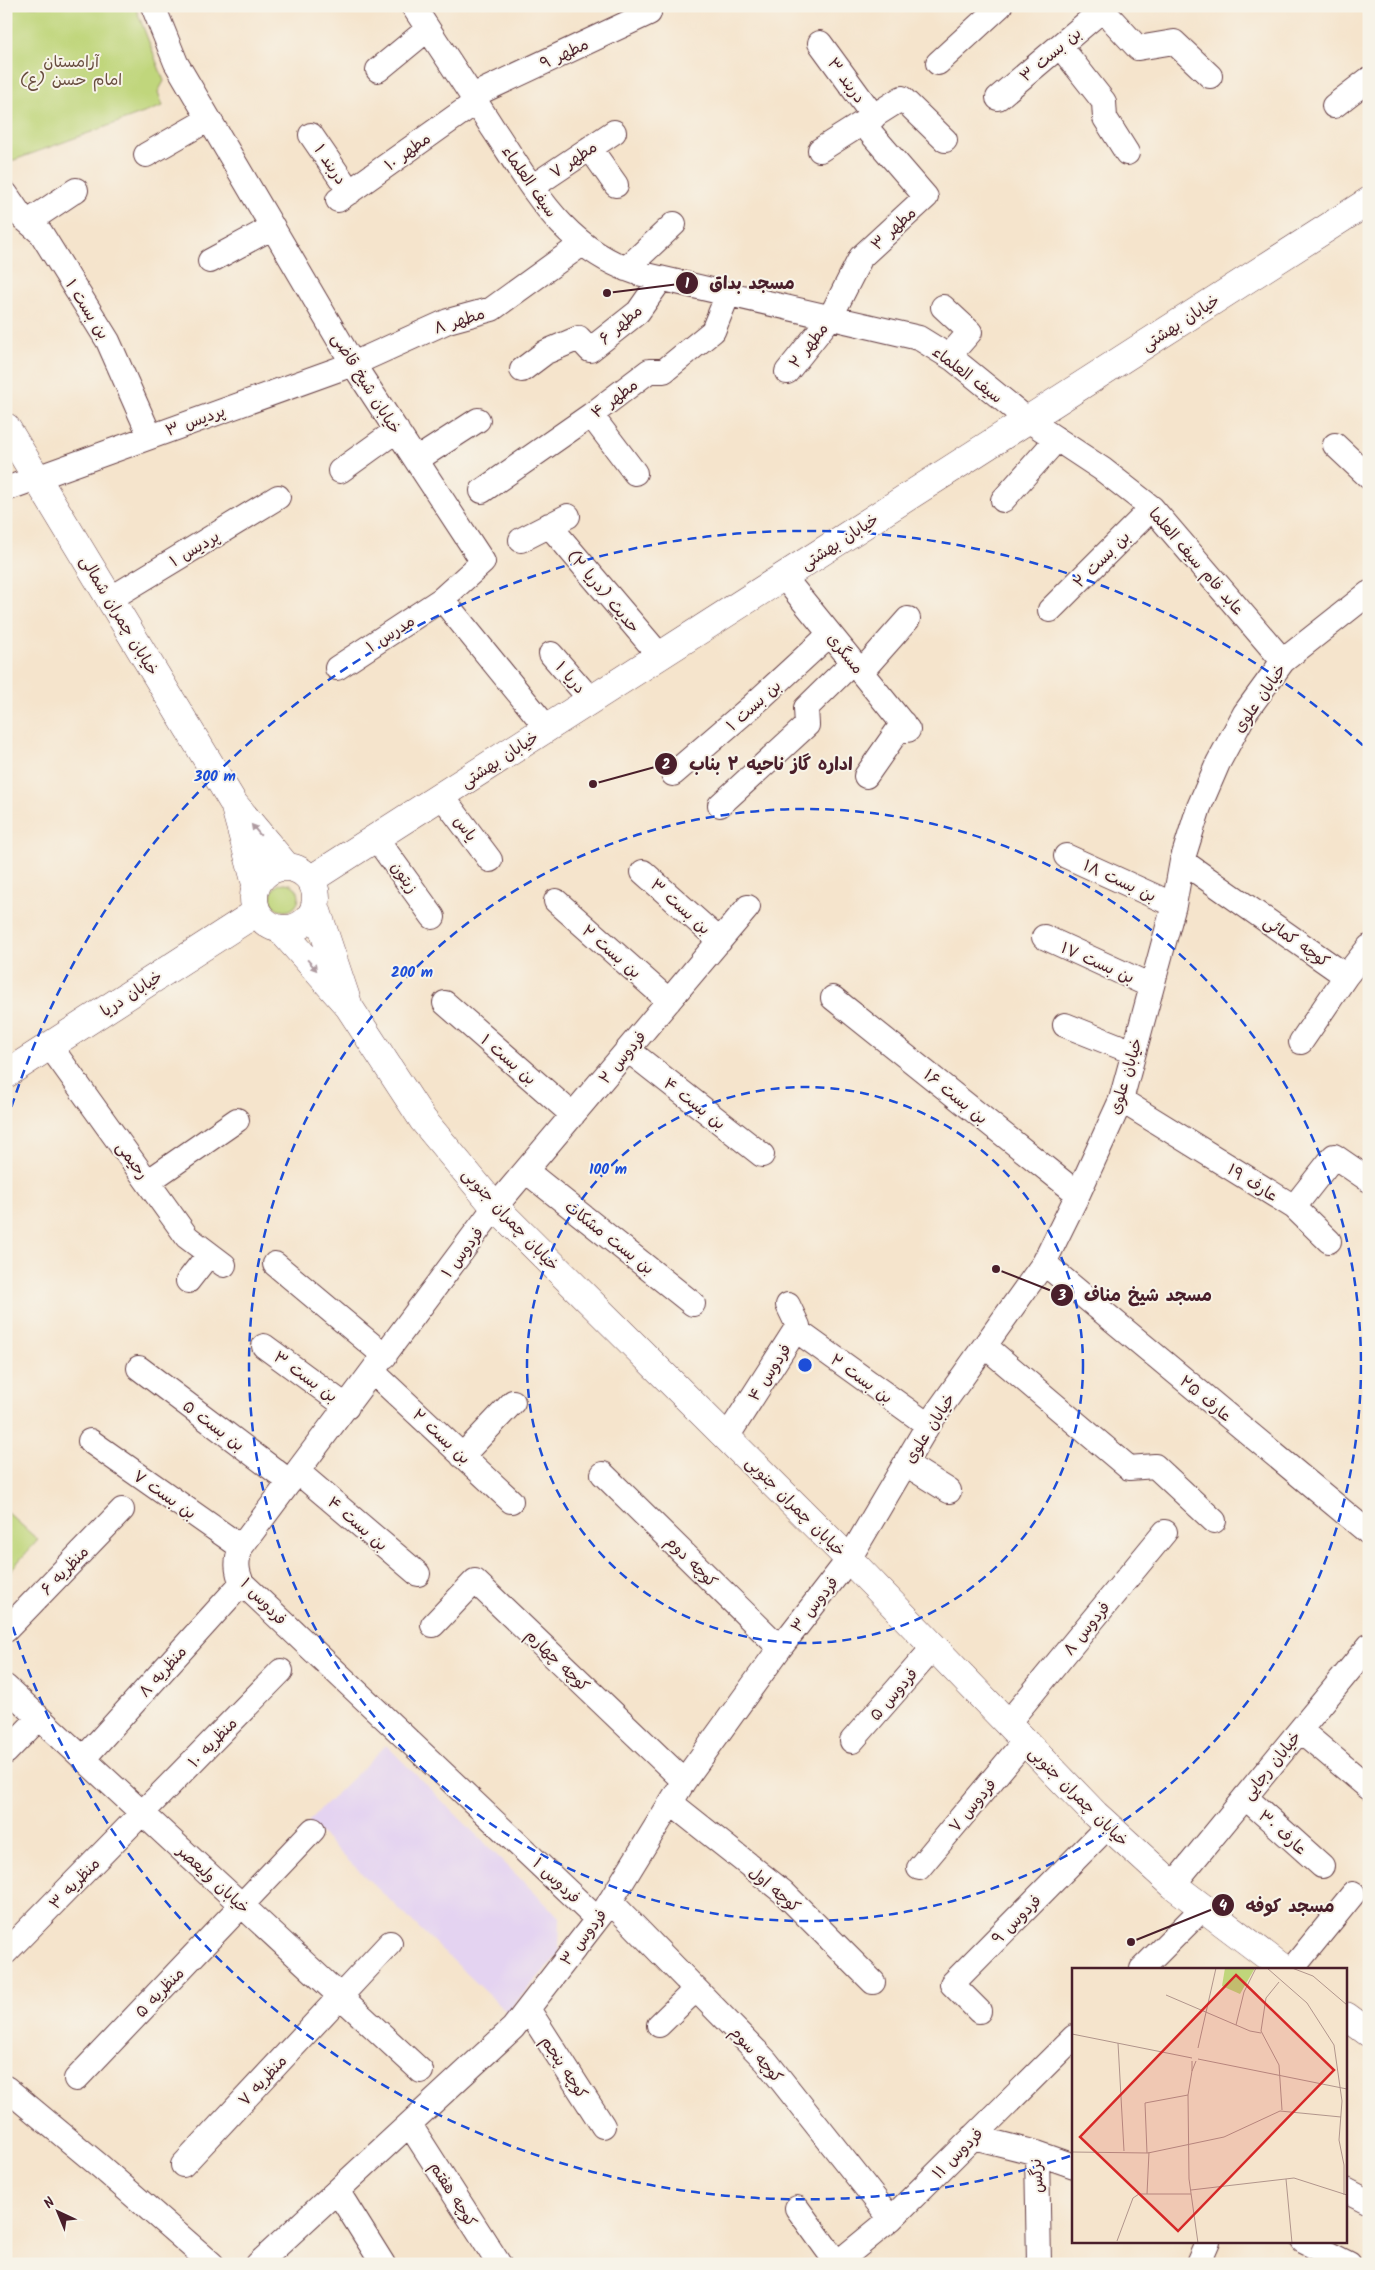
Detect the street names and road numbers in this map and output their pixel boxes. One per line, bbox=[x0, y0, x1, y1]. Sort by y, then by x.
street label: بن بست ۳ bbox=[1015, 22, 1087, 89]
street label: مطهر ۹ bbox=[536, 32, 593, 77]
street label: دربند ۳ bbox=[821, 53, 871, 109]
street label: مطهر ۱۰ bbox=[379, 127, 436, 178]
street label: مطهر ۷ bbox=[545, 135, 603, 185]
street label: دربند ۱ bbox=[307, 140, 352, 190]
street label: سیف العلماء bbox=[495, 141, 563, 223]
street label: مطهر ۳ bbox=[866, 201, 922, 257]
street label: بن بست ۱ bbox=[58, 275, 115, 345]
street label: خیابان بهشتی bbox=[1137, 289, 1225, 358]
street label: مطهر ۶ bbox=[594, 299, 648, 351]
street label: مطهر ۸ bbox=[431, 301, 488, 341]
street label: مطهر ۲ bbox=[783, 318, 835, 374]
street label: خیابان شیخ قاضی bbox=[325, 328, 407, 439]
street label: سیف العلماء bbox=[926, 340, 1008, 410]
street label: مطهر ۴ bbox=[586, 373, 644, 425]
street label: پردیس ۳ bbox=[162, 399, 229, 444]
street label: عابد فام سیف العلما bbox=[1142, 503, 1250, 621]
street label: خیابان بهشتی bbox=[796, 508, 884, 577]
street label: پردیس ۱ bbox=[165, 525, 225, 574]
street label: بن بست ۲ bbox=[1068, 526, 1136, 594]
street label: حدیث (دریا ۲) bbox=[560, 545, 645, 639]
street label: خیابان چمران شمالی bbox=[73, 551, 165, 681]
street label: مدرس ۱ bbox=[361, 609, 420, 659]
street label: مسگری bbox=[820, 628, 869, 680]
street label: دریا ۱ bbox=[549, 656, 591, 700]
street label: خیابان علوی bbox=[1227, 659, 1293, 738]
street label: بن بست ۱ bbox=[721, 674, 787, 738]
street label: خیابان بهشتی bbox=[456, 726, 544, 795]
street label: یاس bbox=[447, 811, 483, 847]
street label: بن بست ۱۸ bbox=[1079, 854, 1160, 909]
street label: زیتون bbox=[384, 857, 424, 899]
street label: بن بست ۳ bbox=[644, 873, 716, 941]
street label: کوچه کمائی bbox=[1258, 910, 1335, 974]
street label: بن بست ۲ bbox=[576, 919, 646, 985]
street label: بن بست ۱۷ bbox=[1057, 936, 1138, 991]
street label: خیابان دریا bbox=[96, 965, 168, 1024]
street label: فردوس ۲ bbox=[593, 1026, 653, 1090]
street label: بن بست ۱ bbox=[475, 1029, 541, 1092]
street label: خیابان علوی bbox=[1103, 1035, 1150, 1118]
street label: بن بست ۱۶ bbox=[917, 1063, 993, 1131]
street label: بن بست ۴ bbox=[658, 1072, 731, 1137]
street label: رحیمی bbox=[109, 1137, 154, 1185]
street label: عارف ۱۹ bbox=[1222, 1158, 1282, 1209]
street label: خیابان چمران جنوبی bbox=[455, 1163, 564, 1277]
street label: بن بست مشکات bbox=[559, 1195, 659, 1281]
street label: فردوس ۱ bbox=[436, 1222, 491, 1284]
street label: فردوس ۴ bbox=[742, 1339, 798, 1407]
street label: بن بست ۳ bbox=[268, 1345, 342, 1409]
street label: بن بست ۲ bbox=[825, 1348, 898, 1410]
street label: عارف ۲۵ bbox=[1173, 1370, 1237, 1429]
street label: خیابان علوی bbox=[898, 1389, 962, 1469]
street label: بن بست ۵ bbox=[177, 1394, 249, 1458]
street label: بن بست ۲ bbox=[406, 1403, 476, 1471]
street label: خیابان چمران جنوبی bbox=[739, 1451, 851, 1563]
street label: بن بست ۷ bbox=[127, 1464, 201, 1526]
street label: بن بست ۴ bbox=[321, 1491, 393, 1558]
street label: کوچه دوم bbox=[659, 1530, 723, 1594]
street label: منظریه ۶ bbox=[35, 1541, 95, 1602]
street label: فردوس ۳ bbox=[785, 1571, 845, 1638]
street label: فردوس ۱ bbox=[234, 1572, 292, 1632]
street label: فردوس ۸ bbox=[1057, 1596, 1117, 1661]
street label: کوچه چهارم bbox=[519, 1624, 595, 1698]
street label: منظریه ۸ bbox=[133, 1641, 193, 1703]
street label: فردوس ۵ bbox=[864, 1663, 924, 1727]
street label: منظریه ۱۰ bbox=[183, 1712, 244, 1774]
street label: خیابان رجایی bbox=[1237, 1726, 1308, 1806]
street label: خیابان چمران جنوبی bbox=[1022, 1741, 1134, 1853]
street label: فردوس ۷ bbox=[943, 1774, 1003, 1838]
street label: عارف ۳۰ bbox=[1252, 1804, 1312, 1862]
street label: خیابان ولیعصر bbox=[170, 1839, 255, 1920]
street label: منظریه ۳ bbox=[44, 1852, 106, 1916]
street label: فردوس ۱ bbox=[526, 1852, 586, 1910]
street label: کوچه اول bbox=[743, 1861, 806, 1919]
street label: فردوس ۹ bbox=[986, 1889, 1048, 1951]
street label: فردوس ۳ bbox=[555, 1904, 614, 1972]
street label: منظریه ۵ bbox=[130, 1962, 191, 2024]
street label: کوچه سوم bbox=[723, 2021, 788, 2089]
street label: کوچه پنجم bbox=[534, 2031, 594, 2105]
street label: منظریه ۷ bbox=[233, 2050, 293, 2112]
street label: فردوس ۱۱ bbox=[927, 2123, 989, 2185]
street label: کوچه هفتم bbox=[423, 2157, 483, 2233]
street label: نرگس bbox=[1024, 2158, 1051, 2194]

